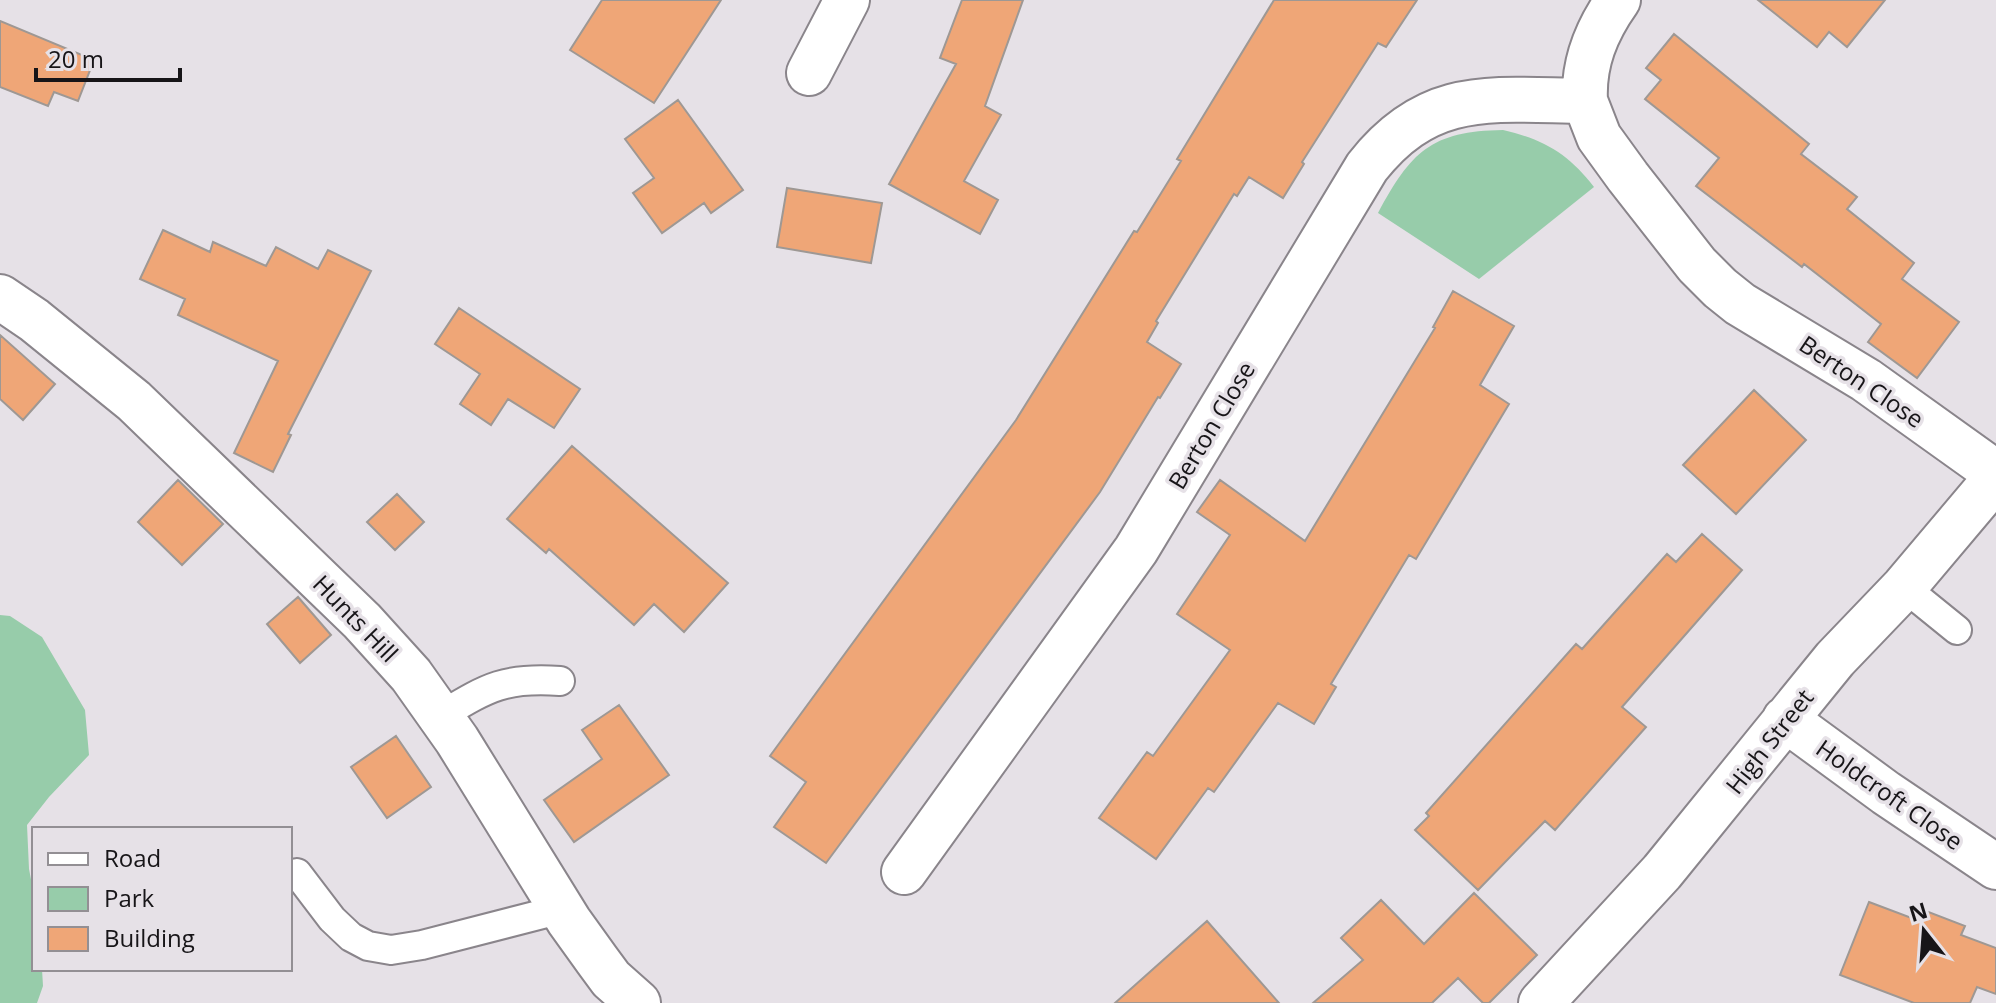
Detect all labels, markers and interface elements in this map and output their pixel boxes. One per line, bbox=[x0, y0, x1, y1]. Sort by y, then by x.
scale bar bbox=[36, 32, 180, 82]
text: 20 m bbox=[48, 42, 104, 75]
street label: Berton Close bbox=[1793, 327, 1931, 435]
street label: Berton Close bbox=[1160, 355, 1262, 495]
street label: Hunts Hill bbox=[306, 567, 406, 669]
street label: High Street bbox=[1718, 682, 1820, 800]
street label: Holdcroft Close bbox=[1810, 731, 1970, 857]
legend bbox=[32, 827, 292, 971]
text: Road bbox=[104, 841, 161, 874]
text: Park bbox=[104, 881, 155, 914]
north arrow bbox=[1884, 891, 1964, 971]
text: N bbox=[1905, 894, 1931, 928]
text: Building bbox=[104, 921, 195, 954]

